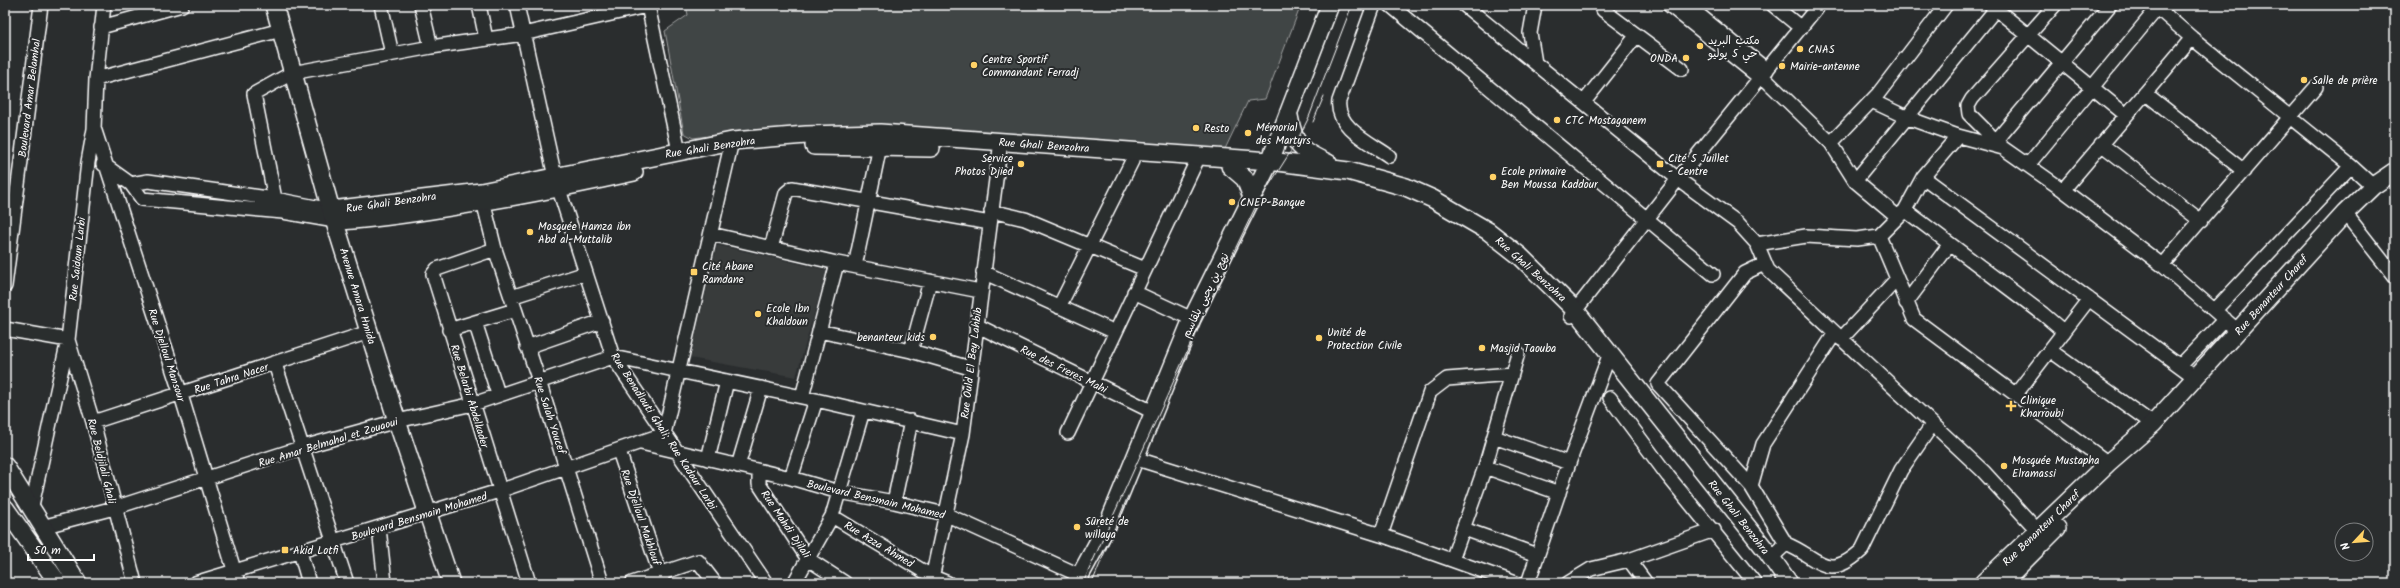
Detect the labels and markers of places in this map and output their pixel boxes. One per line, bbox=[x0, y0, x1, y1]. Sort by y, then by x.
place label: مكتب البريد حي 5 يوليو bbox=[1707, 32, 1760, 64]
marker: مكتب البريد حي 5 يوليو bbox=[1695, 41, 1705, 51]
place label: CNAS bbox=[1808, 41, 1835, 59]
marker: CNAS bbox=[1795, 44, 1805, 54]
place label: ONDA bbox=[1650, 50, 1678, 68]
place label: Centre Sportif Commandant Ferradj bbox=[982, 51, 1080, 82]
marker: ONDA bbox=[1681, 53, 1691, 63]
place label: Mairie-antenne bbox=[1790, 58, 1860, 76]
marker: Centre Sportif Commandant Ferradj bbox=[969, 60, 979, 70]
marker: Mairie-antenne bbox=[1777, 61, 1787, 71]
place label: Salle de prière bbox=[2312, 72, 2378, 90]
marker: Salle de prière bbox=[2299, 75, 2309, 85]
place label: CTC Mostaganem bbox=[1565, 112, 1646, 130]
marker: CTC Mostaganem bbox=[1552, 115, 1562, 125]
place label: Mémorial des Martyrs bbox=[1256, 119, 1311, 150]
place label: Resto bbox=[1204, 120, 1229, 138]
marker: Resto bbox=[1191, 123, 1201, 133]
marker: Mémorial des Martyrs bbox=[1243, 128, 1253, 138]
place label: Service Photos Djied bbox=[955, 150, 1014, 181]
place label: Cité 5 Juillet - Centre bbox=[1668, 150, 1729, 181]
marker: Service Photos Djied bbox=[1016, 159, 1026, 169]
marker: Cité 5 Juillet - Centre bbox=[1655, 159, 1665, 169]
place label: Ecole primaire Ben Moussa Kaddour bbox=[1501, 163, 1599, 194]
marker: Ecole primaire Ben Moussa Kaddour bbox=[1488, 172, 1498, 182]
place label: CNEP-Banque bbox=[1240, 194, 1305, 212]
marker: CNEP-Banque bbox=[1227, 197, 1237, 207]
place label: Mosquée Hamza ibn Abd al-Muttalib bbox=[538, 218, 631, 249]
marker: Mosquée Hamza ibn Abd al-Muttalib bbox=[525, 227, 535, 237]
place label: Cité Abane Ramdane bbox=[702, 258, 753, 289]
marker: Cité Abane Ramdane bbox=[689, 267, 699, 277]
place label: Ecole Ibn Khaldoun bbox=[766, 300, 810, 331]
marker: Ecole Ibn Khaldoun bbox=[753, 309, 763, 319]
place label: Unité de Protection Civile bbox=[1327, 324, 1402, 355]
place label: benanteur kids bbox=[857, 329, 925, 347]
marker: benanteur kids bbox=[928, 332, 938, 342]
marker: Unité de Protection Civile bbox=[1314, 333, 1324, 343]
place label: Masjid Taouba bbox=[1490, 340, 1556, 358]
marker: Masjid Taouba bbox=[1477, 343, 1487, 353]
place label: Clinique Kharroubi bbox=[2020, 392, 2064, 423]
marker: Clinique Kharroubi bbox=[2005, 400, 2017, 412]
place label: Mosquée Mustapha Elramassi bbox=[2012, 452, 2099, 483]
marker: Mosquée Mustapha Elramassi bbox=[1999, 461, 2009, 471]
place label: Sûreté de willaya bbox=[1085, 513, 1129, 544]
marker: Sûreté de willaya bbox=[1072, 522, 1082, 532]
place label: Akid Lotfi bbox=[293, 542, 339, 560]
marker: Akid Lotfi bbox=[280, 545, 290, 555]

